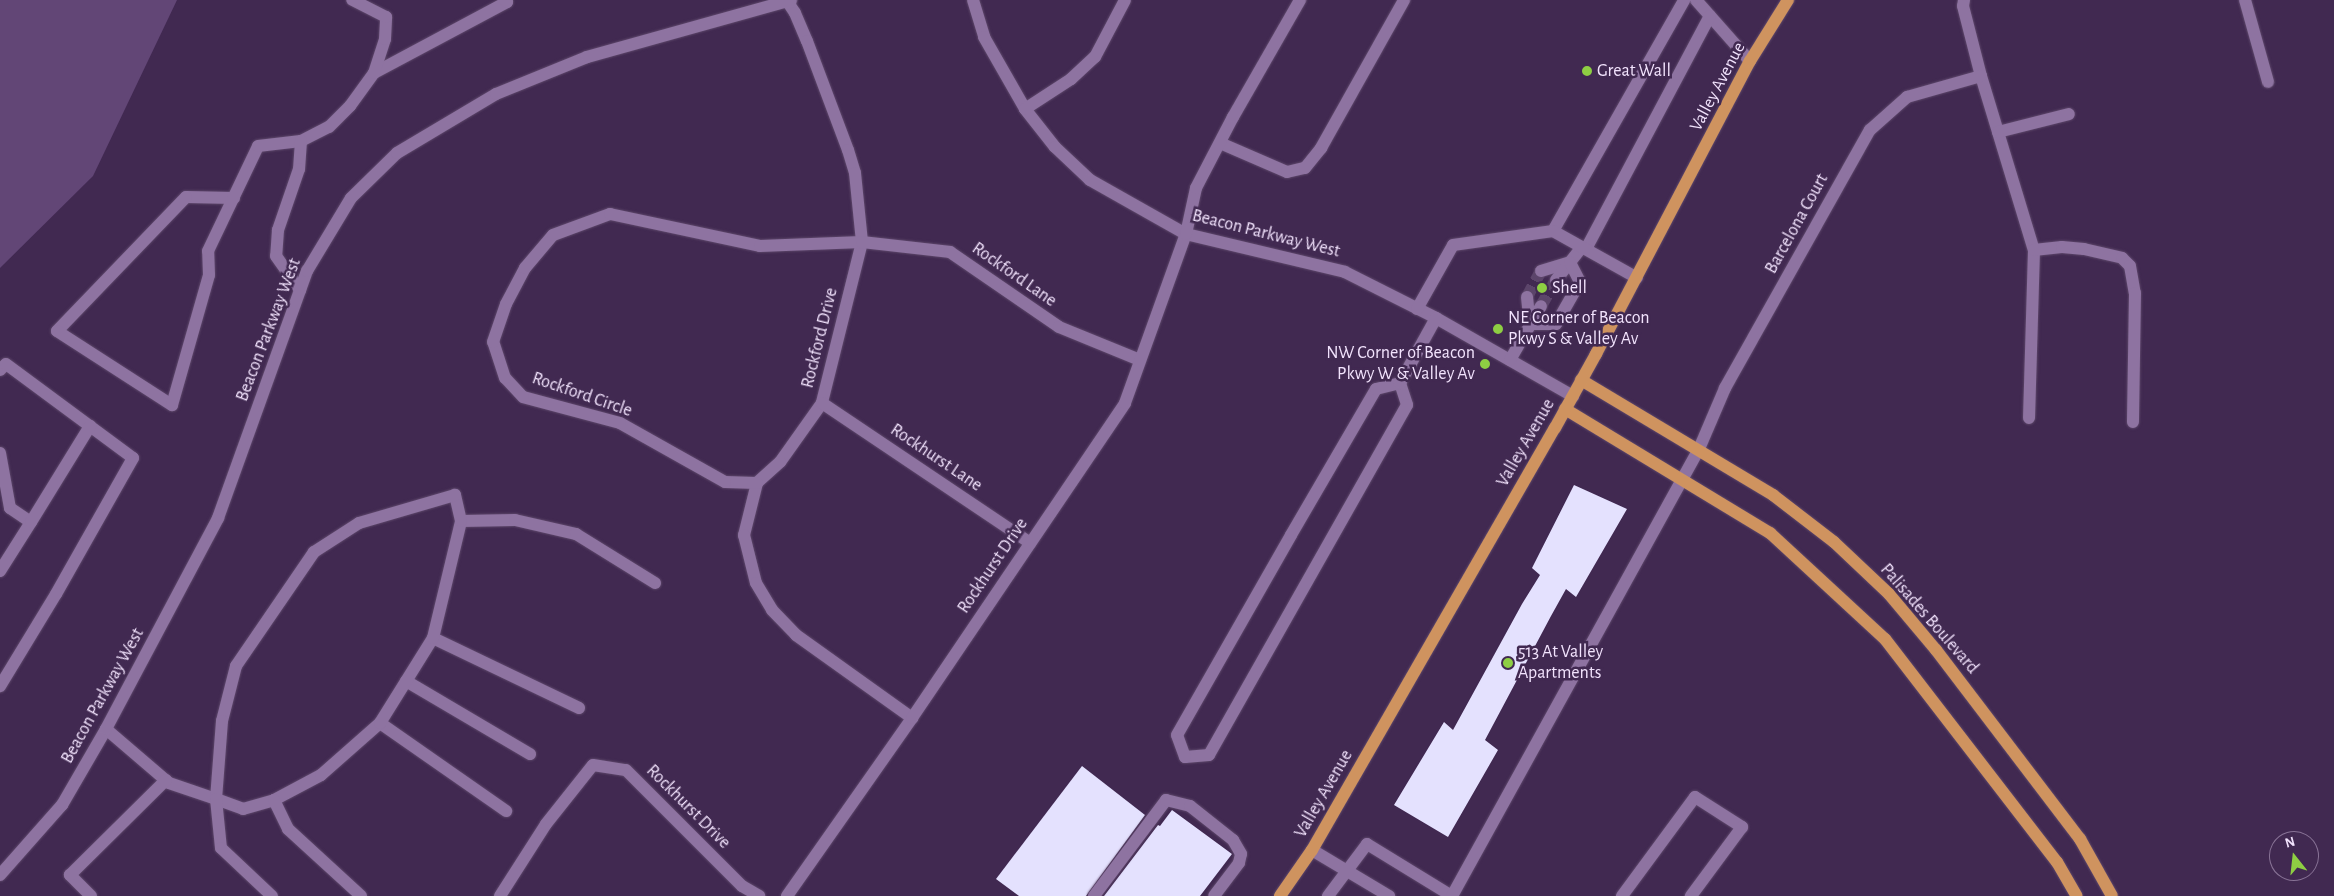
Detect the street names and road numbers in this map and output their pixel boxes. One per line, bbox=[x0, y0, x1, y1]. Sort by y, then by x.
street label: Valley Avenue bbox=[1686, 39, 1750, 135]
street label: Barcelona Court bbox=[1761, 170, 1833, 278]
street label: Beacon Parkway West bbox=[1190, 205, 1342, 263]
street label: Rockford Lane bbox=[968, 238, 1060, 312]
street label: Beacon Parkway West bbox=[232, 255, 306, 405]
street label: Rockford Drive bbox=[797, 286, 843, 390]
street label: Rockford Circle bbox=[529, 368, 635, 422]
street label: Valley Avenue bbox=[1492, 395, 1560, 491]
street label: Rockhurst Lane bbox=[886, 419, 986, 497]
street label: Rockhurst Drive bbox=[953, 514, 1033, 618]
street label: Palisades Boulevard bbox=[1875, 559, 1983, 679]
street label: Beacon Parkway West bbox=[57, 624, 149, 768]
street label: Valley Avenue bbox=[1290, 746, 1358, 842]
street label: Rockhurst Drive bbox=[641, 760, 735, 854]

